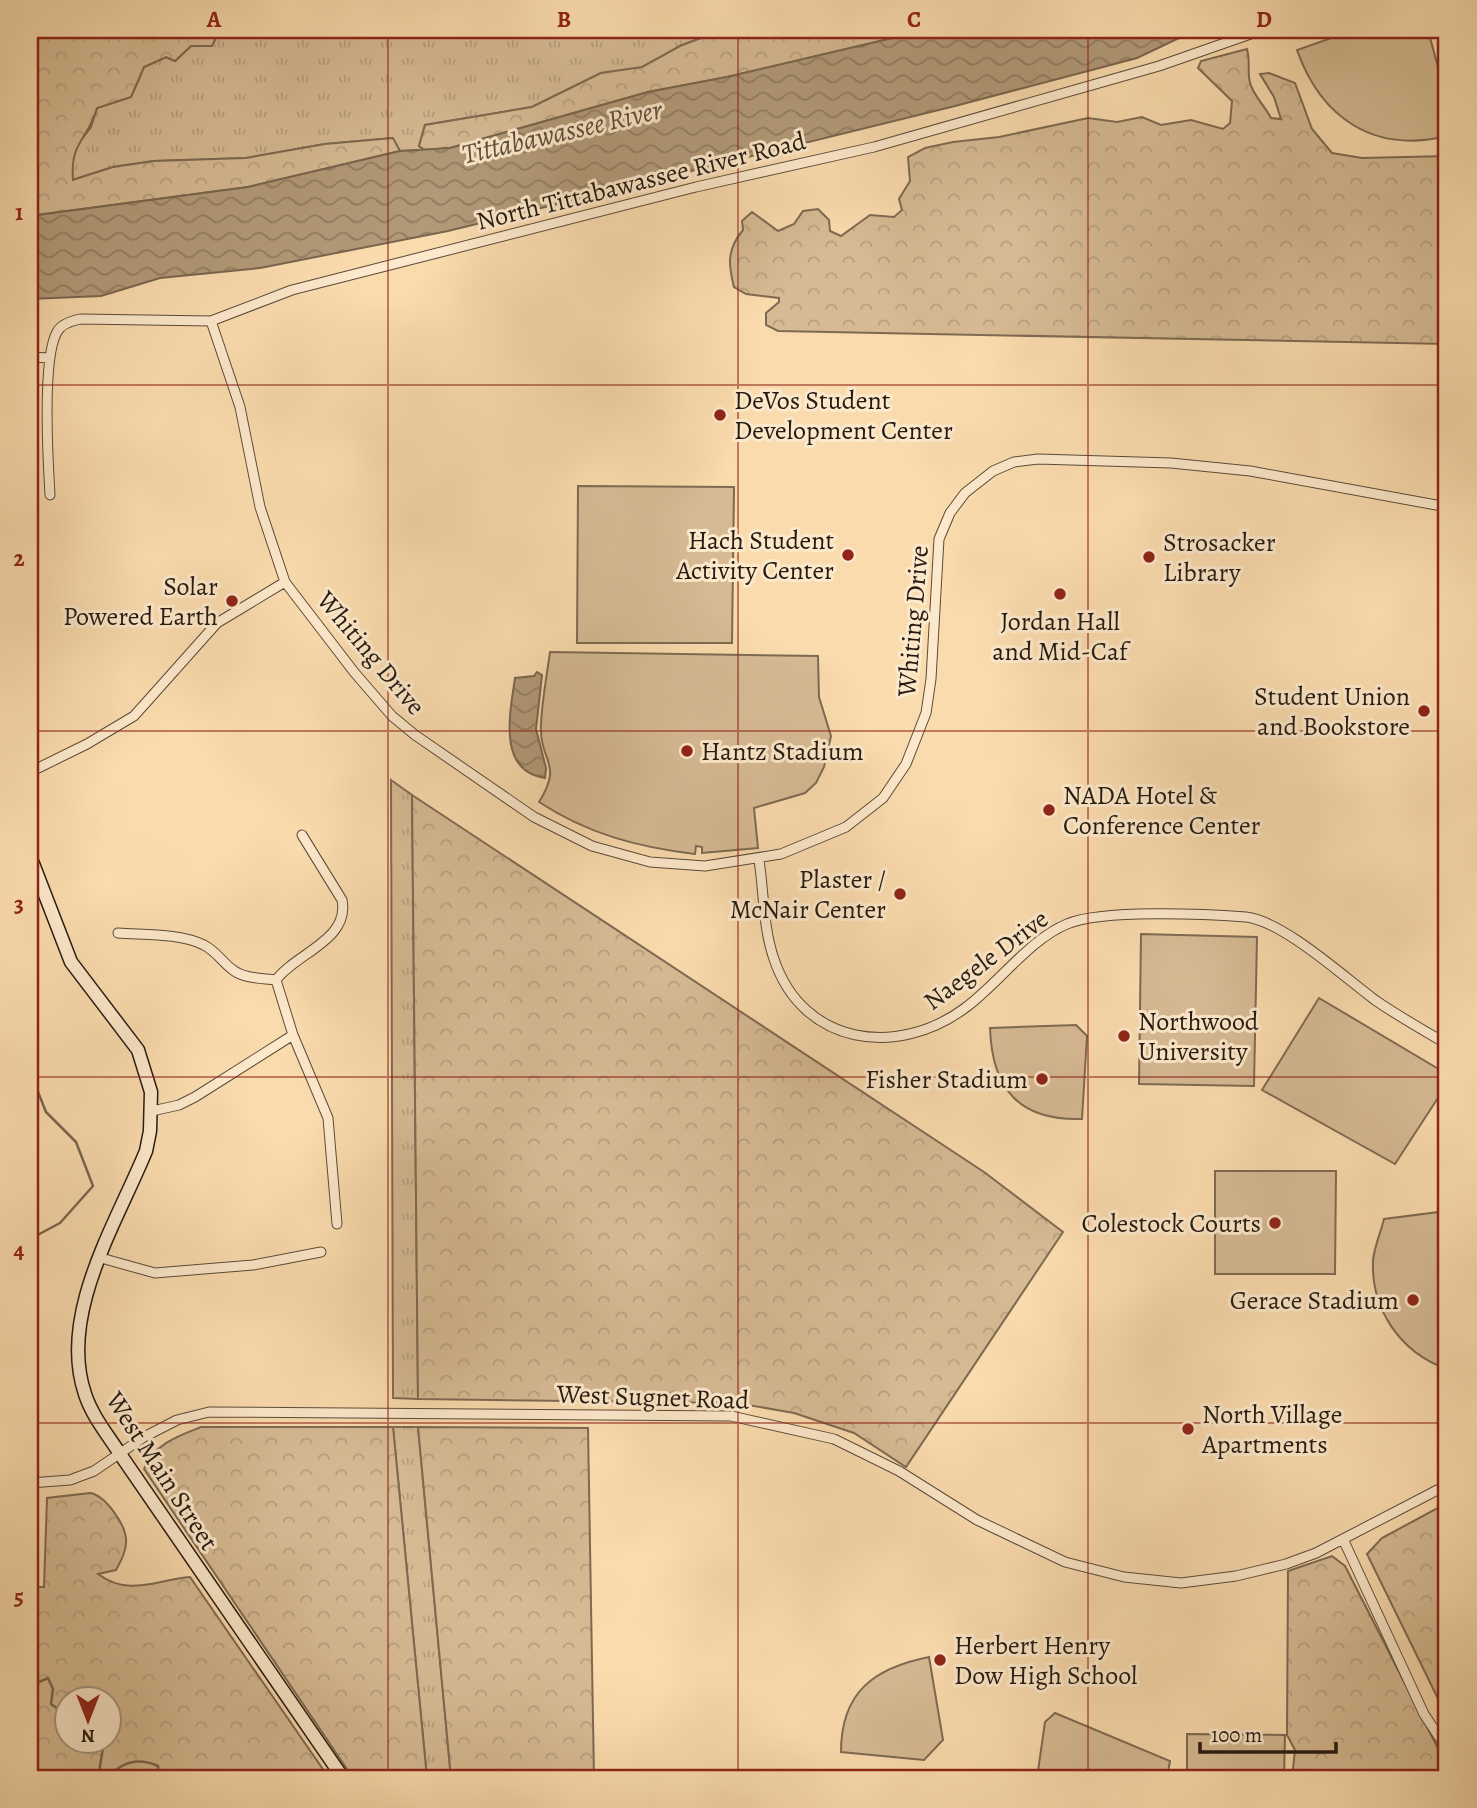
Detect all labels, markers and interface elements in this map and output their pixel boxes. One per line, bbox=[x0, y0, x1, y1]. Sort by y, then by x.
text: A bbox=[206, 4, 222, 35]
text: B bbox=[557, 4, 571, 35]
text: C bbox=[907, 4, 921, 35]
text: D bbox=[1256, 4, 1272, 35]
water label: Tittabawassee River bbox=[458, 90, 667, 173]
street label: North Tittabawassee River Road bbox=[473, 123, 809, 239]
text: 1 bbox=[15, 197, 23, 228]
place label: DeVos Student Development Center bbox=[734, 383, 953, 448]
marker: DeVos Student Development Center bbox=[712, 407, 728, 423]
place label: Hach Student Activity Center bbox=[675, 523, 834, 588]
place label: Strosacker Library bbox=[1163, 525, 1276, 590]
text: 2 bbox=[13, 543, 25, 574]
street label: Whiting Drive bbox=[889, 544, 937, 699]
marker: Hach Student Activity Center bbox=[840, 547, 856, 563]
marker: Strosacker Library bbox=[1141, 549, 1157, 565]
place label: Solar Powered Earth bbox=[63, 569, 218, 634]
street label: Whiting Drive bbox=[308, 583, 433, 722]
marker: Jordan Hall and Mid-Caf bbox=[1052, 586, 1068, 602]
marker: Solar Powered Earth bbox=[224, 593, 240, 609]
place label: Jordan Hall and Mid-Caf bbox=[992, 604, 1131, 669]
place label: Student Union and Bookstore bbox=[1254, 679, 1410, 744]
marker: Student Union and Bookstore bbox=[1416, 703, 1432, 719]
place label: Hantz Stadium bbox=[701, 734, 864, 769]
marker: Hantz Stadium bbox=[679, 743, 695, 759]
place label: NADA Hotel & Conference Center bbox=[1063, 778, 1261, 843]
marker: NADA Hotel & Conference Center bbox=[1041, 802, 1057, 818]
place label: Plaster / McNair Center bbox=[730, 862, 886, 927]
marker: Plaster / McNair Center bbox=[892, 886, 908, 902]
text: 3 bbox=[14, 889, 24, 920]
street label: Naegele Drive bbox=[916, 902, 1056, 1018]
place label: Northwood University bbox=[1138, 1004, 1259, 1069]
marker: Northwood University bbox=[1116, 1028, 1132, 1044]
place label: Fisher Stadium bbox=[865, 1062, 1028, 1097]
marker: Fisher Stadium bbox=[1034, 1071, 1050, 1087]
place label: Colestock Courts bbox=[1081, 1206, 1261, 1241]
marker: Colestock Courts bbox=[1267, 1215, 1283, 1231]
text: 4 bbox=[14, 1235, 25, 1266]
place label: Gerace Stadium bbox=[1230, 1283, 1399, 1318]
marker: Gerace Stadium bbox=[1405, 1292, 1421, 1308]
street label: West Sugnet Road bbox=[555, 1376, 750, 1418]
street label: West Main Street bbox=[97, 1384, 227, 1557]
place label: North Village Apartments bbox=[1201, 1397, 1342, 1462]
marker: North Village Apartments bbox=[1180, 1421, 1196, 1437]
text: 5 bbox=[14, 1581, 24, 1612]
place label: Herbert Henry Dow High School bbox=[954, 1628, 1137, 1693]
marker: Herbert Henry Dow High School bbox=[932, 1652, 948, 1668]
north arrow bbox=[52, 1686, 122, 1756]
scale bar bbox=[1200, 1710, 1337, 1754]
text: 100 m bbox=[1211, 1721, 1262, 1749]
text: N bbox=[81, 1723, 95, 1749]

